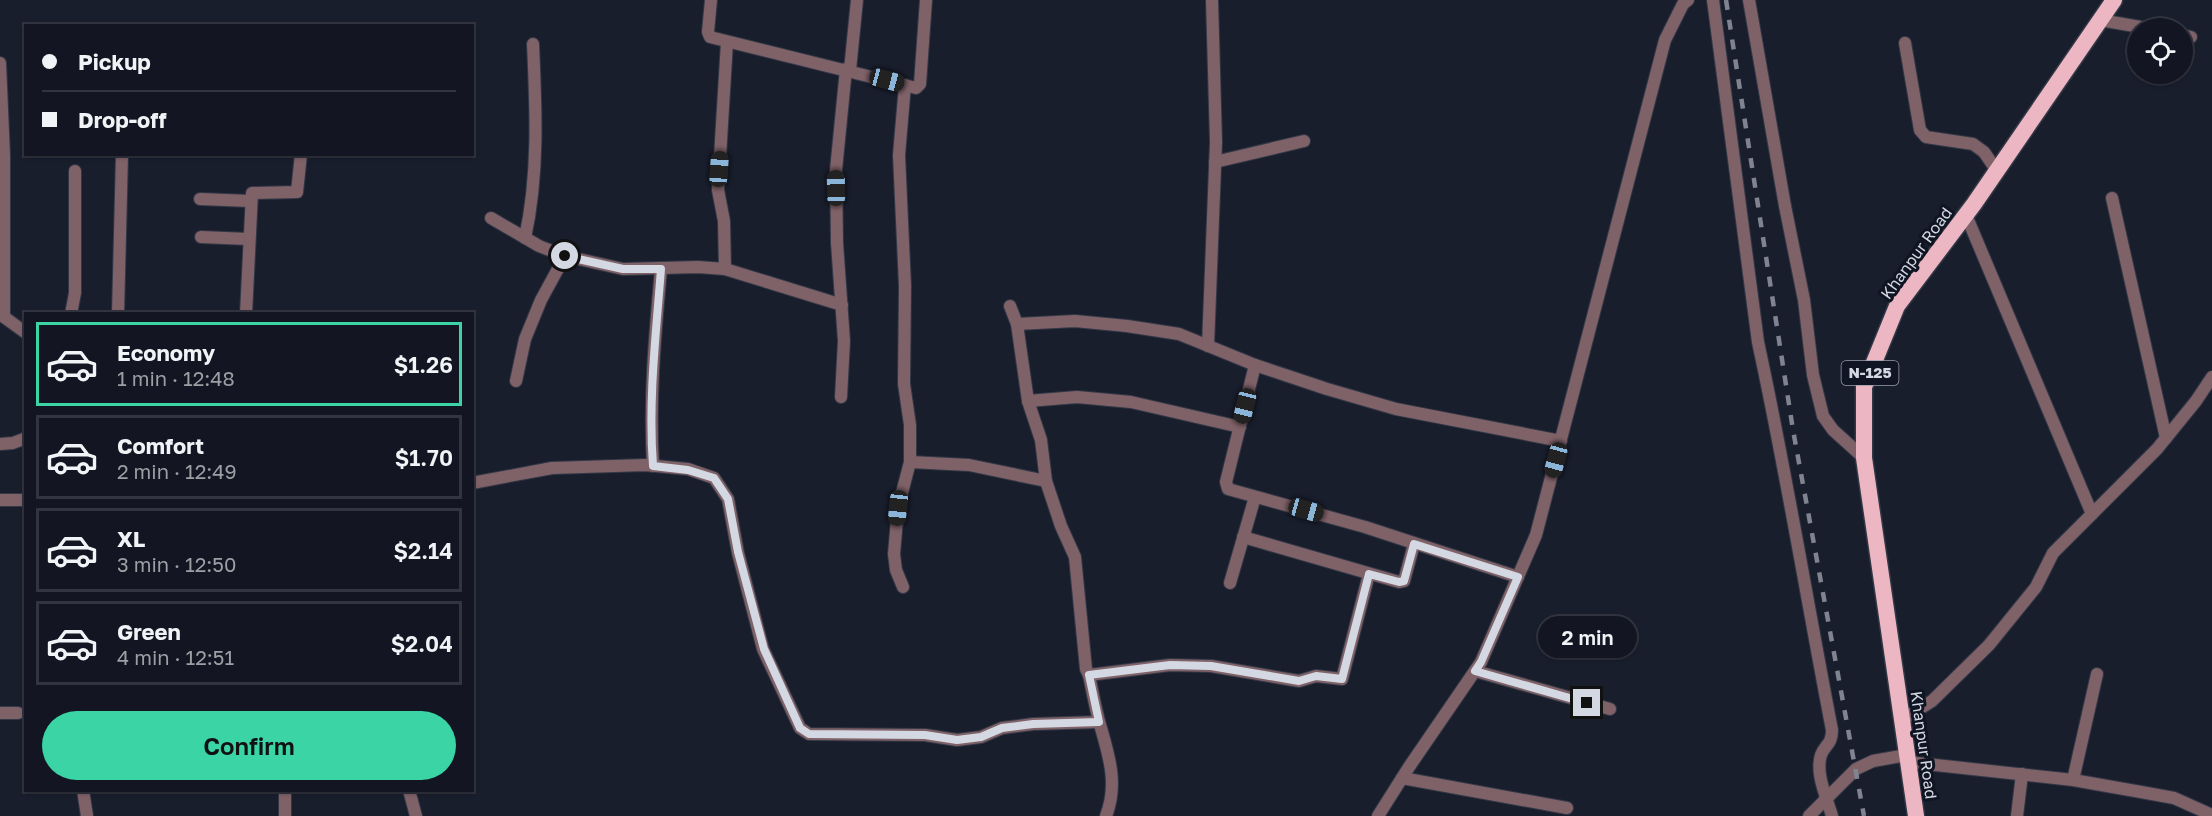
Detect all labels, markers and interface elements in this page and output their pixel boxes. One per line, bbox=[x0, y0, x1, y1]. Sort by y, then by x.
map controls bbox=[2127, 18, 2193, 84]
button: locate bbox=[2127, 18, 2193, 84]
text: Pickup bbox=[78, 48, 151, 75]
car bbox=[867, 67, 907, 93]
text: Drop-off bbox=[78, 106, 167, 133]
car bbox=[709, 150, 729, 188]
car bbox=[827, 170, 845, 206]
street label: Khanpur Road bbox=[1876, 203, 1956, 303]
route start bbox=[551, 242, 578, 269]
icon: car bbox=[45, 337, 99, 391]
text: Economy bbox=[117, 339, 215, 366]
text: $1.26 bbox=[394, 351, 453, 378]
road number: N-125 bbox=[1842, 361, 1898, 385]
text: 1 min · 12:48 bbox=[117, 366, 235, 390]
car bbox=[1232, 386, 1258, 426]
icon: car bbox=[45, 430, 99, 484]
text: Comfort bbox=[117, 432, 204, 459]
car bbox=[1543, 440, 1569, 480]
text: $1.70 bbox=[395, 444, 453, 471]
text: 2 min · 12:49 bbox=[117, 459, 237, 483]
car bbox=[887, 489, 909, 527]
car bbox=[1286, 496, 1326, 524]
icon: car bbox=[45, 523, 99, 577]
text: XL bbox=[117, 525, 145, 552]
text: $2.14 bbox=[394, 537, 453, 564]
text: 3 min · 12:50 bbox=[117, 552, 236, 576]
icon: car bbox=[45, 616, 99, 670]
callout: 2 min bbox=[1538, 616, 1636, 658]
text: Green bbox=[117, 618, 181, 645]
text: 2 min bbox=[1562, 625, 1614, 649]
text: $2.04 bbox=[391, 630, 453, 657]
text: 4 min · 12:51 bbox=[117, 645, 234, 669]
route end bbox=[1573, 689, 1600, 716]
street label: Khanpur Road bbox=[1907, 690, 1941, 800]
button: Confirm bbox=[42, 711, 456, 780]

